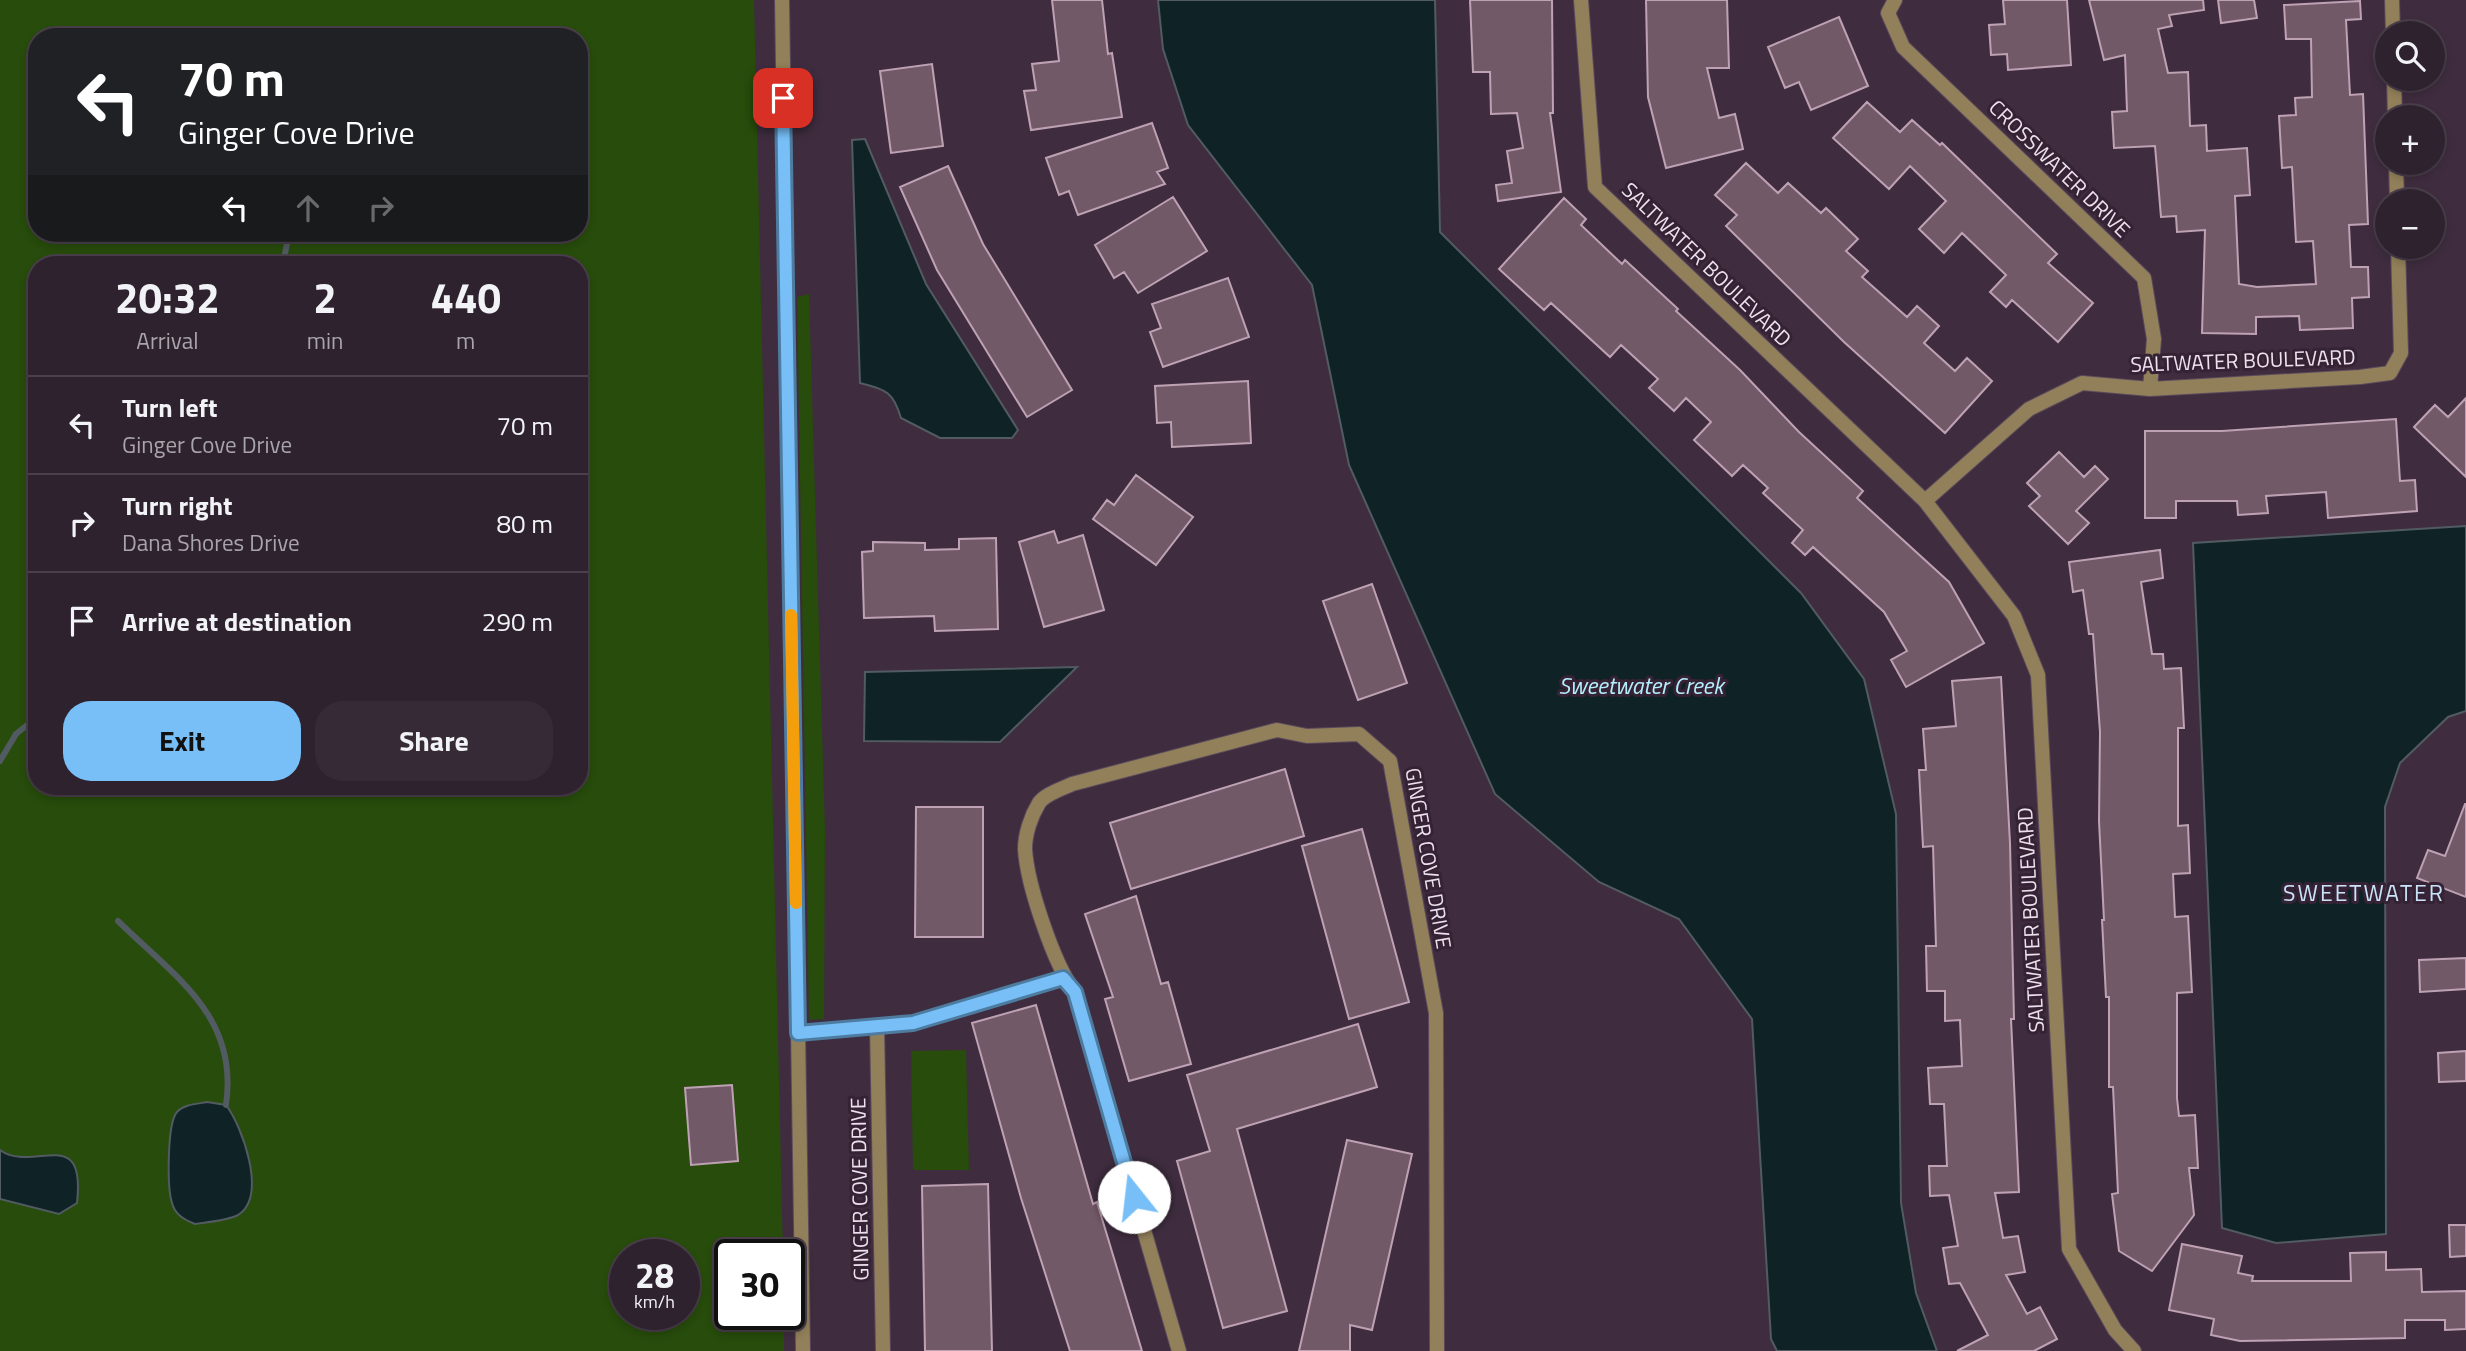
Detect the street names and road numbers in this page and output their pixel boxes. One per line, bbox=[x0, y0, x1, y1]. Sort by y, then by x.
street label: CROSSWATER DRIVE bbox=[1982, 92, 2138, 244]
street label: SALTWATER BOULEVARD bbox=[1615, 174, 1799, 354]
street label: SALTWATER BOULEVARD bbox=[2130, 340, 2356, 380]
street label: GINGER COVE DRIVE bbox=[1397, 765, 1461, 951]
street label: SALTWATER BOULEVARD bbox=[2008, 807, 2052, 1033]
street label: GINGER COVE DRIVE bbox=[841, 1097, 877, 1281]

